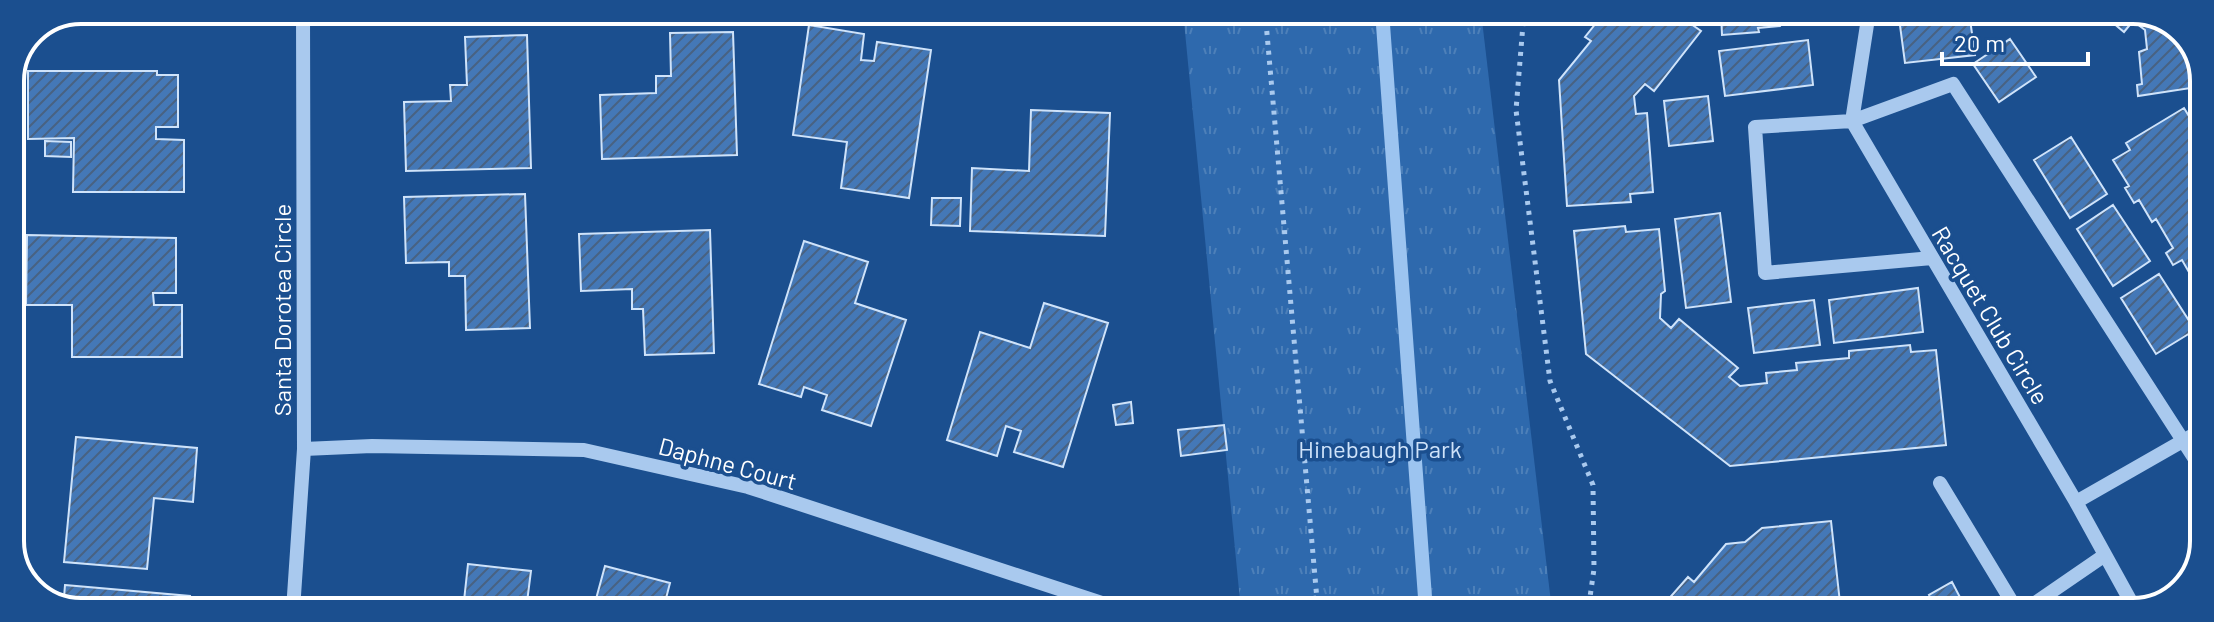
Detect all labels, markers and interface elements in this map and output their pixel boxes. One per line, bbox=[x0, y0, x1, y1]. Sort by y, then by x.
scale bar bbox=[1942, 16, 2088, 66]
text: 20 m bbox=[1954, 28, 2005, 57]
street label: Santa Dorotea Circle bbox=[267, 204, 296, 416]
street label: Racquet Club Circle bbox=[1926, 221, 2056, 409]
street label: Daphne Court bbox=[656, 431, 800, 495]
park label: Hinebaugh Park bbox=[1298, 434, 1462, 463]

